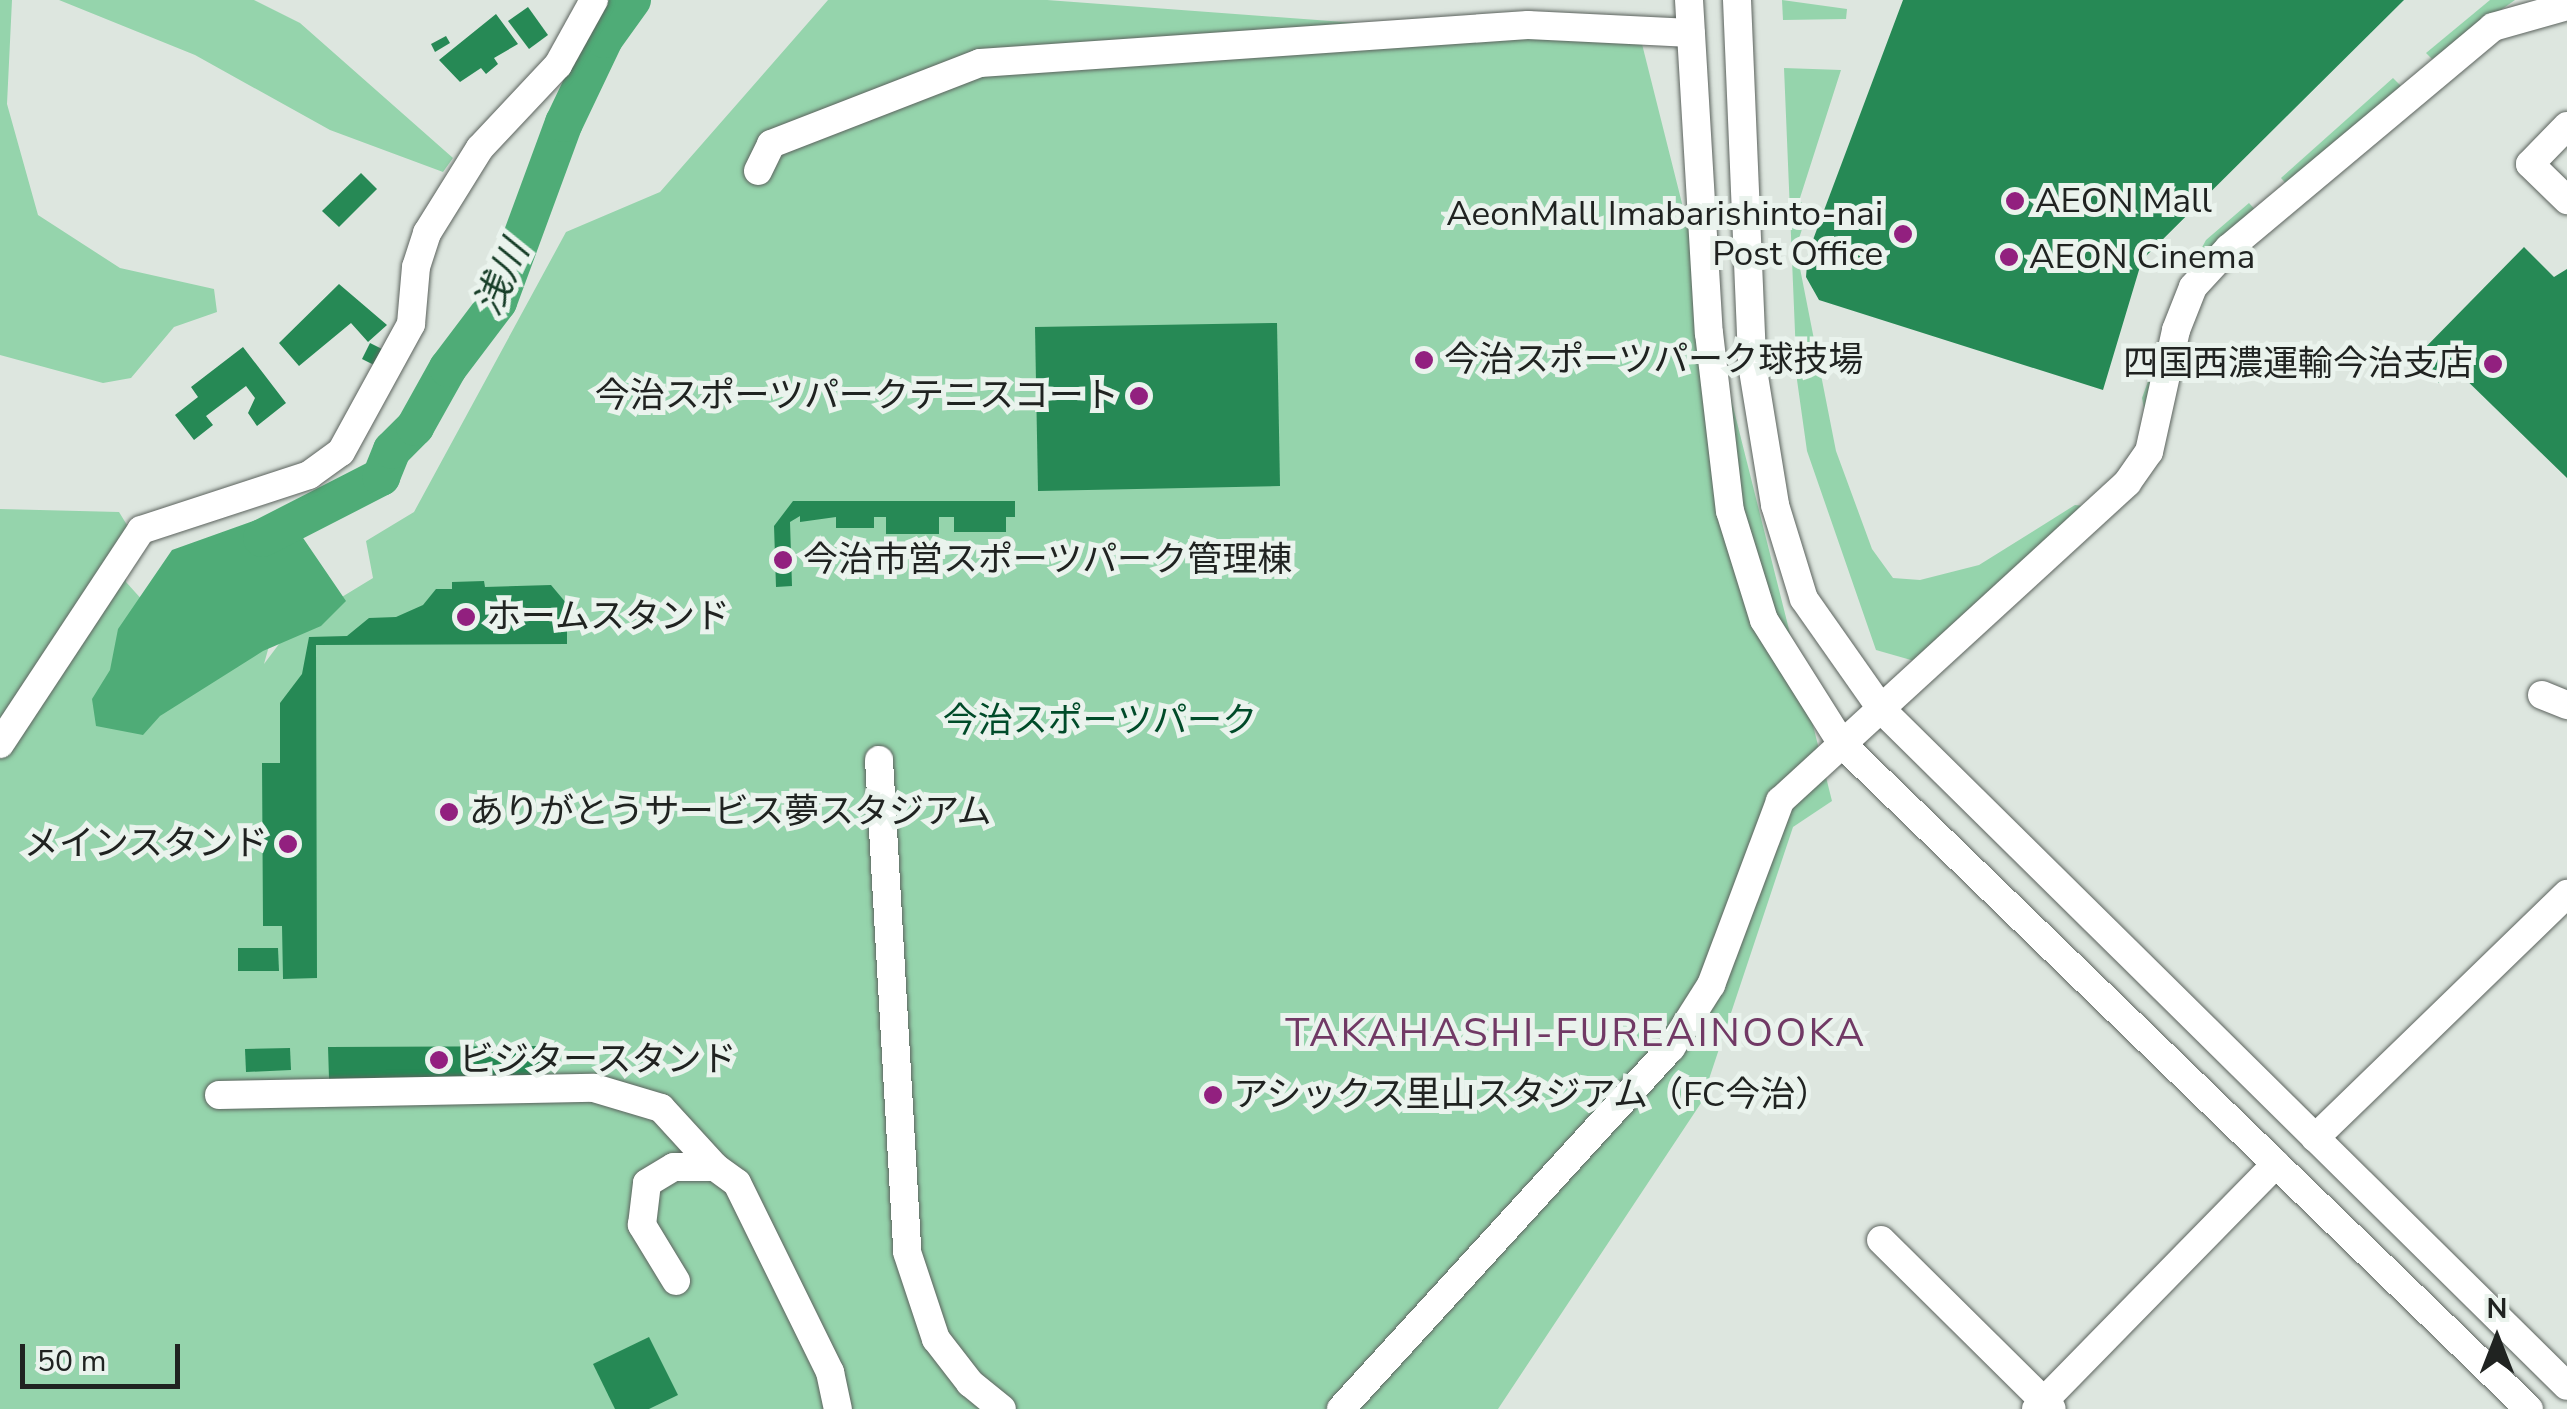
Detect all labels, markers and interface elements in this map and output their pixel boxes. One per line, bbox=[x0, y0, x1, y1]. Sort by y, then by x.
place label: AEON Mall bbox=[2035, 180, 2212, 222]
marker: AEON Mall bbox=[2004, 190, 2026, 212]
place label: AeonMall Imabarishinto-nai Post Office bbox=[1446, 193, 1883, 275]
marker: AeonMall Imabarishinto-nai Post Office bbox=[1892, 223, 1914, 245]
water label: 浅川 bbox=[465, 234, 539, 322]
place label: AEON Cinema bbox=[2029, 236, 2255, 278]
marker: AEON Cinema bbox=[1998, 246, 2020, 268]
place label: 今治スポーツパーク球技場 bbox=[1444, 339, 1864, 381]
place label: 四国西濃運輸今治支店 bbox=[2123, 343, 2473, 385]
marker: 今治スポーツパーク球技場 bbox=[1413, 349, 1435, 371]
marker: 四国西濃運輸今治支店 bbox=[2482, 353, 2504, 375]
place label: 今治スポーツパークテニスコート bbox=[594, 375, 1119, 417]
marker: 今治スポーツパークテニスコート bbox=[1128, 385, 1150, 407]
place label: 今治市営スポーツパーク管理棟 bbox=[803, 539, 1293, 581]
marker: 今治市営スポーツパーク管理棟 bbox=[772, 549, 794, 571]
place label: ホームスタンド bbox=[486, 596, 731, 638]
marker: ホームスタンド bbox=[455, 606, 477, 628]
park label: 今治スポーツパーク bbox=[943, 700, 1257, 742]
place label: ありがとうサービス夢スタジアム bbox=[469, 791, 994, 833]
marker: ありがとうサービス夢スタジアム bbox=[438, 801, 460, 823]
place label: メインスタンド bbox=[23, 823, 268, 865]
marker: メインスタンド bbox=[277, 833, 299, 855]
district label: TAKAHASHI-FUREAINOOKA bbox=[1285, 1009, 1867, 1057]
place label: ビジタースタンド bbox=[459, 1039, 739, 1081]
marker: ビジタースタンド bbox=[428, 1049, 450, 1071]
place label: アシックス里山スタジアム（FC今治） bbox=[1233, 1074, 1835, 1116]
marker: アシックス里山スタジアム（FC今治） bbox=[1202, 1084, 1224, 1106]
north arrow bbox=[2447, 1289, 2547, 1389]
text: N bbox=[2487, 1290, 2507, 1328]
scale bar bbox=[25, 1324, 185, 1386]
text: 50 m bbox=[37, 1341, 106, 1382]

